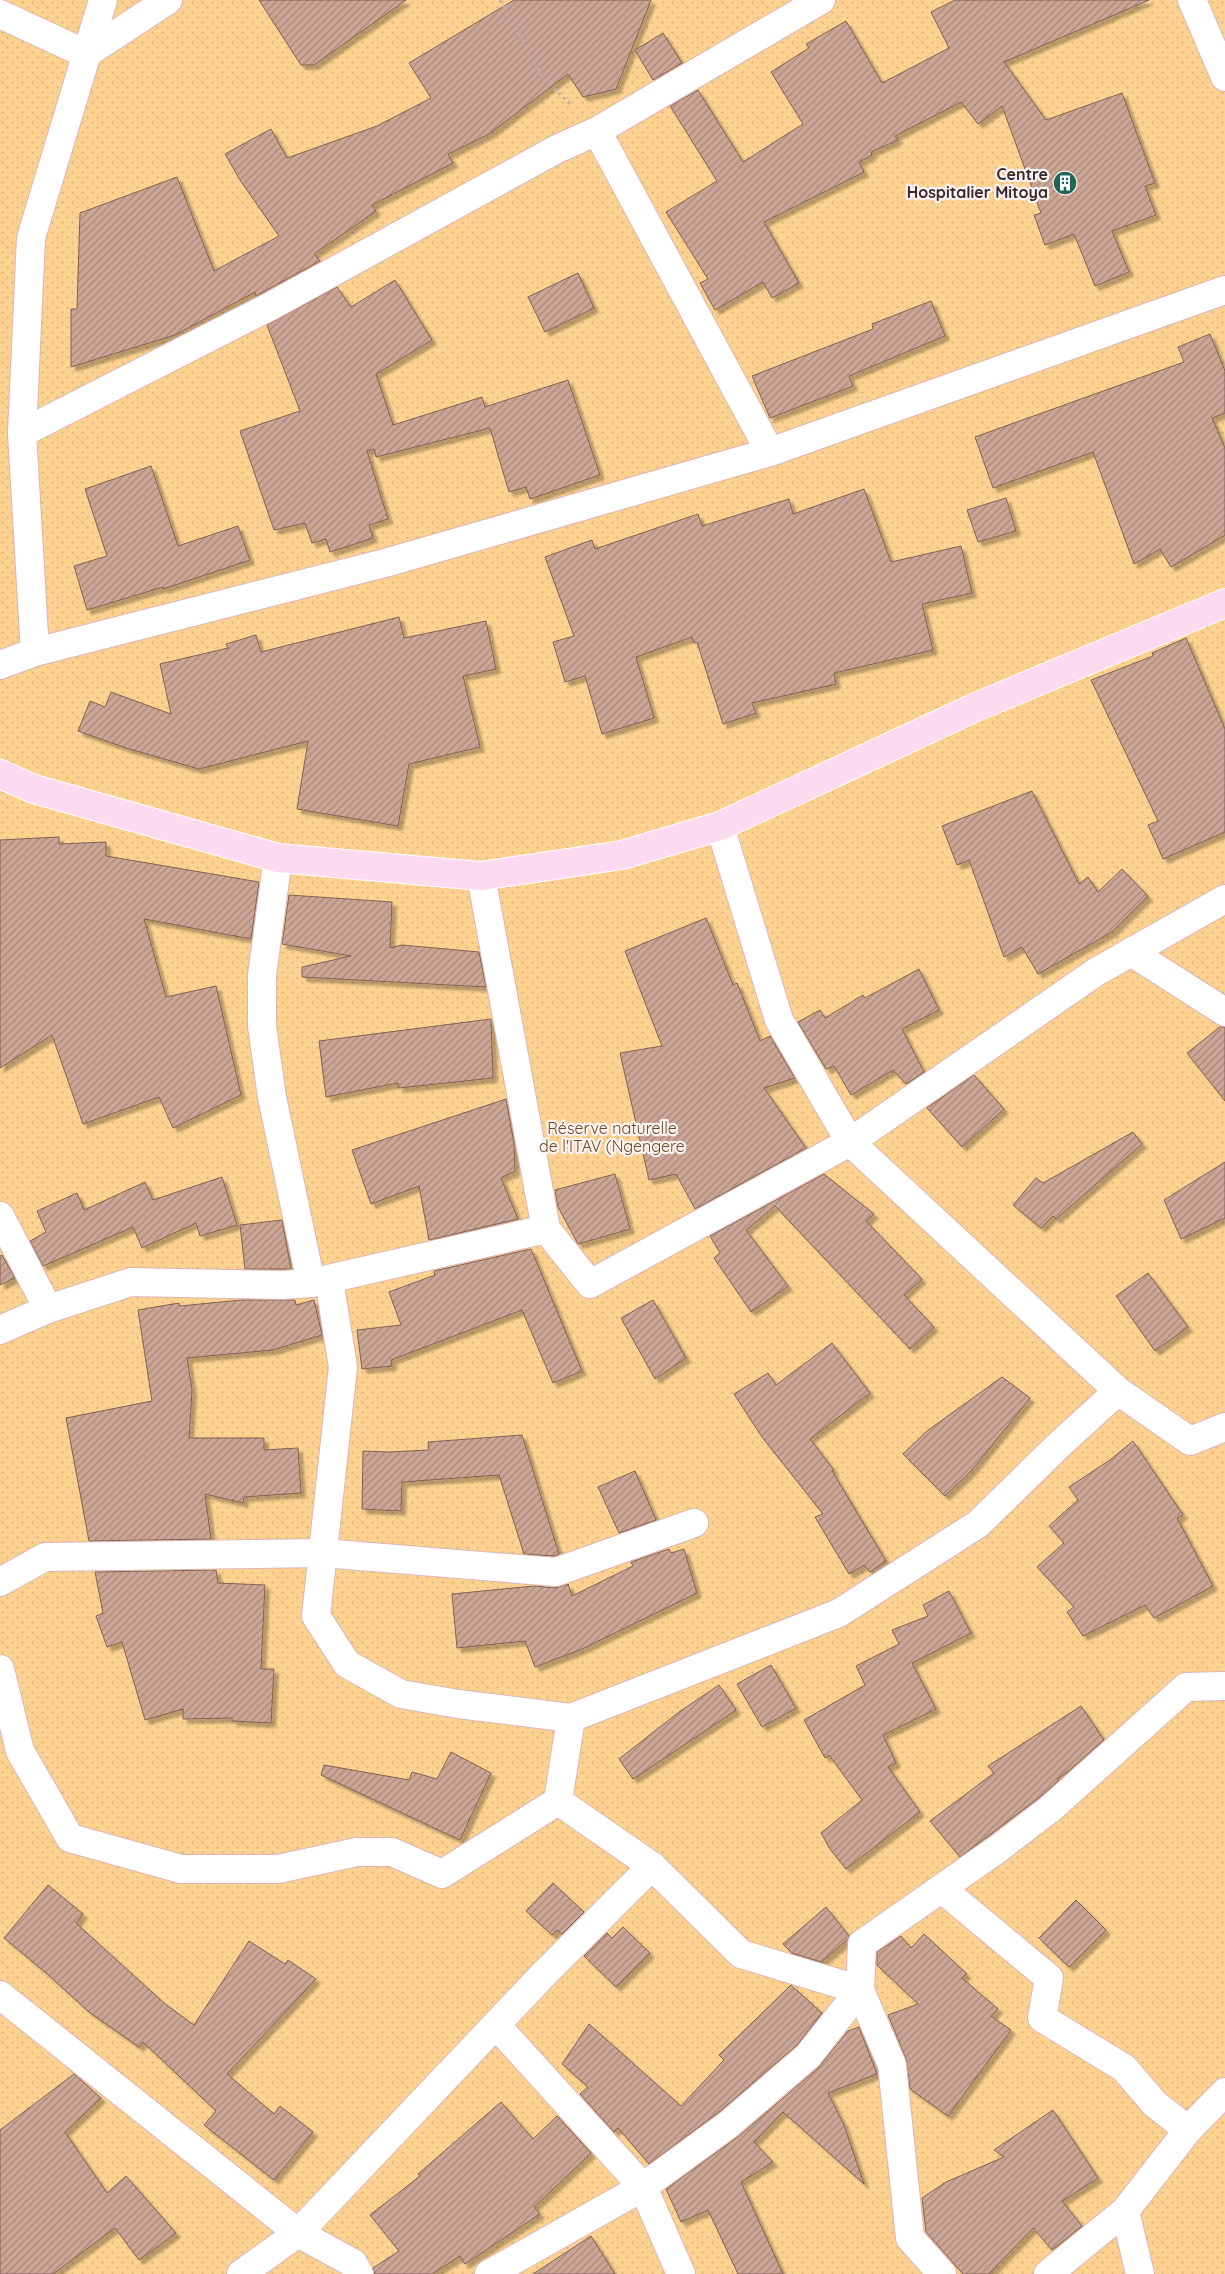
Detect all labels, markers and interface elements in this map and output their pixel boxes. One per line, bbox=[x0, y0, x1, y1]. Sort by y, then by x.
place label: Centre Hospitalier Mitoya bbox=[907, 164, 1048, 202]
building icon: Centre Hospitalier Mitoya bbox=[1052, 170, 1078, 196]
park label: Réserve naturelle de l'ITAV (Ngengere bbox=[539, 1118, 685, 1156]

